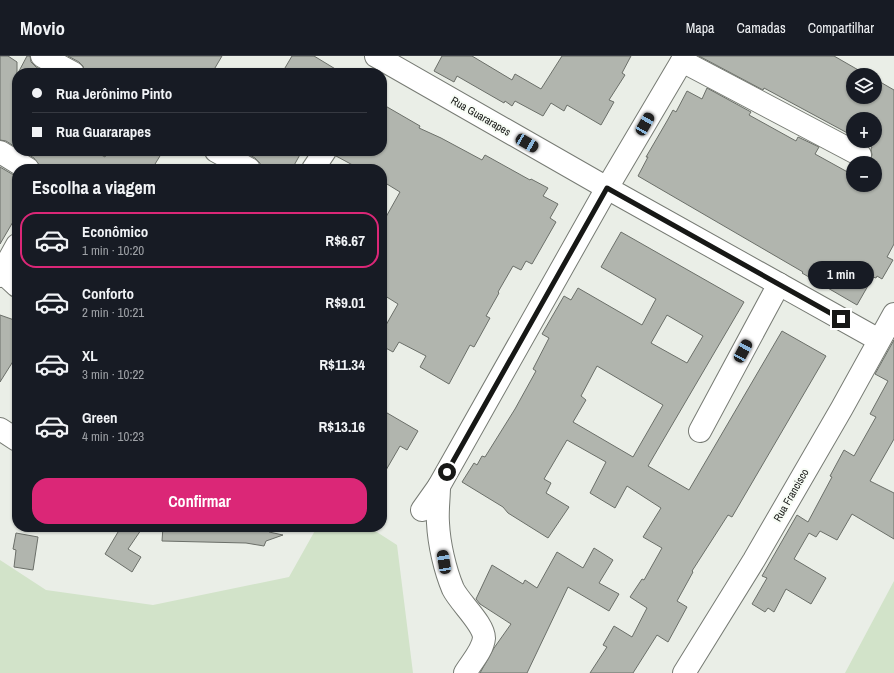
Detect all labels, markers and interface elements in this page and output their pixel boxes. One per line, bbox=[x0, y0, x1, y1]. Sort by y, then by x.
text: Movio bbox=[20, 15, 65, 41]
text: Mapa bbox=[686, 19, 715, 37]
text: Camadas bbox=[737, 19, 786, 37]
text: Compartilhar bbox=[808, 19, 874, 37]
map controls bbox=[846, 68, 882, 192]
button: layers bbox=[846, 68, 882, 104]
text: Rua Jerônimo Pinto bbox=[56, 83, 172, 104]
street label: Rua Guararapes bbox=[449, 93, 514, 139]
car bbox=[634, 111, 656, 137]
button: + bbox=[846, 112, 882, 148]
text: Rua Guararapes bbox=[56, 121, 151, 142]
car bbox=[514, 132, 540, 154]
button: − bbox=[846, 156, 882, 192]
text: Escolha a viagem bbox=[32, 175, 156, 200]
text: Econômico bbox=[82, 221, 148, 242]
icon: car bbox=[34, 222, 70, 258]
text: R$6.67 bbox=[325, 230, 365, 251]
text: 1 min · 10:20 bbox=[82, 242, 144, 259]
callout: 1 min bbox=[808, 261, 874, 289]
text: 1 min bbox=[827, 266, 855, 283]
text: Conforto bbox=[82, 283, 134, 304]
icon: car bbox=[34, 284, 70, 320]
text: R$9.01 bbox=[325, 292, 365, 313]
text: 2 min · 10:21 bbox=[82, 304, 144, 321]
route end bbox=[832, 310, 850, 328]
car bbox=[732, 338, 754, 364]
text: XL bbox=[82, 345, 98, 366]
icon: car bbox=[34, 346, 70, 382]
text: R$11.34 bbox=[319, 354, 365, 375]
text: 3 min · 10:22 bbox=[82, 366, 144, 383]
text: Green bbox=[82, 407, 118, 428]
icon: car bbox=[34, 408, 70, 444]
text: R$13.16 bbox=[318, 416, 365, 437]
text: 4 min · 10:23 bbox=[82, 428, 144, 445]
route start bbox=[438, 463, 456, 481]
street label: Rua Francisco bbox=[770, 466, 812, 524]
button: Confirmar bbox=[32, 478, 367, 524]
car bbox=[436, 549, 452, 575]

